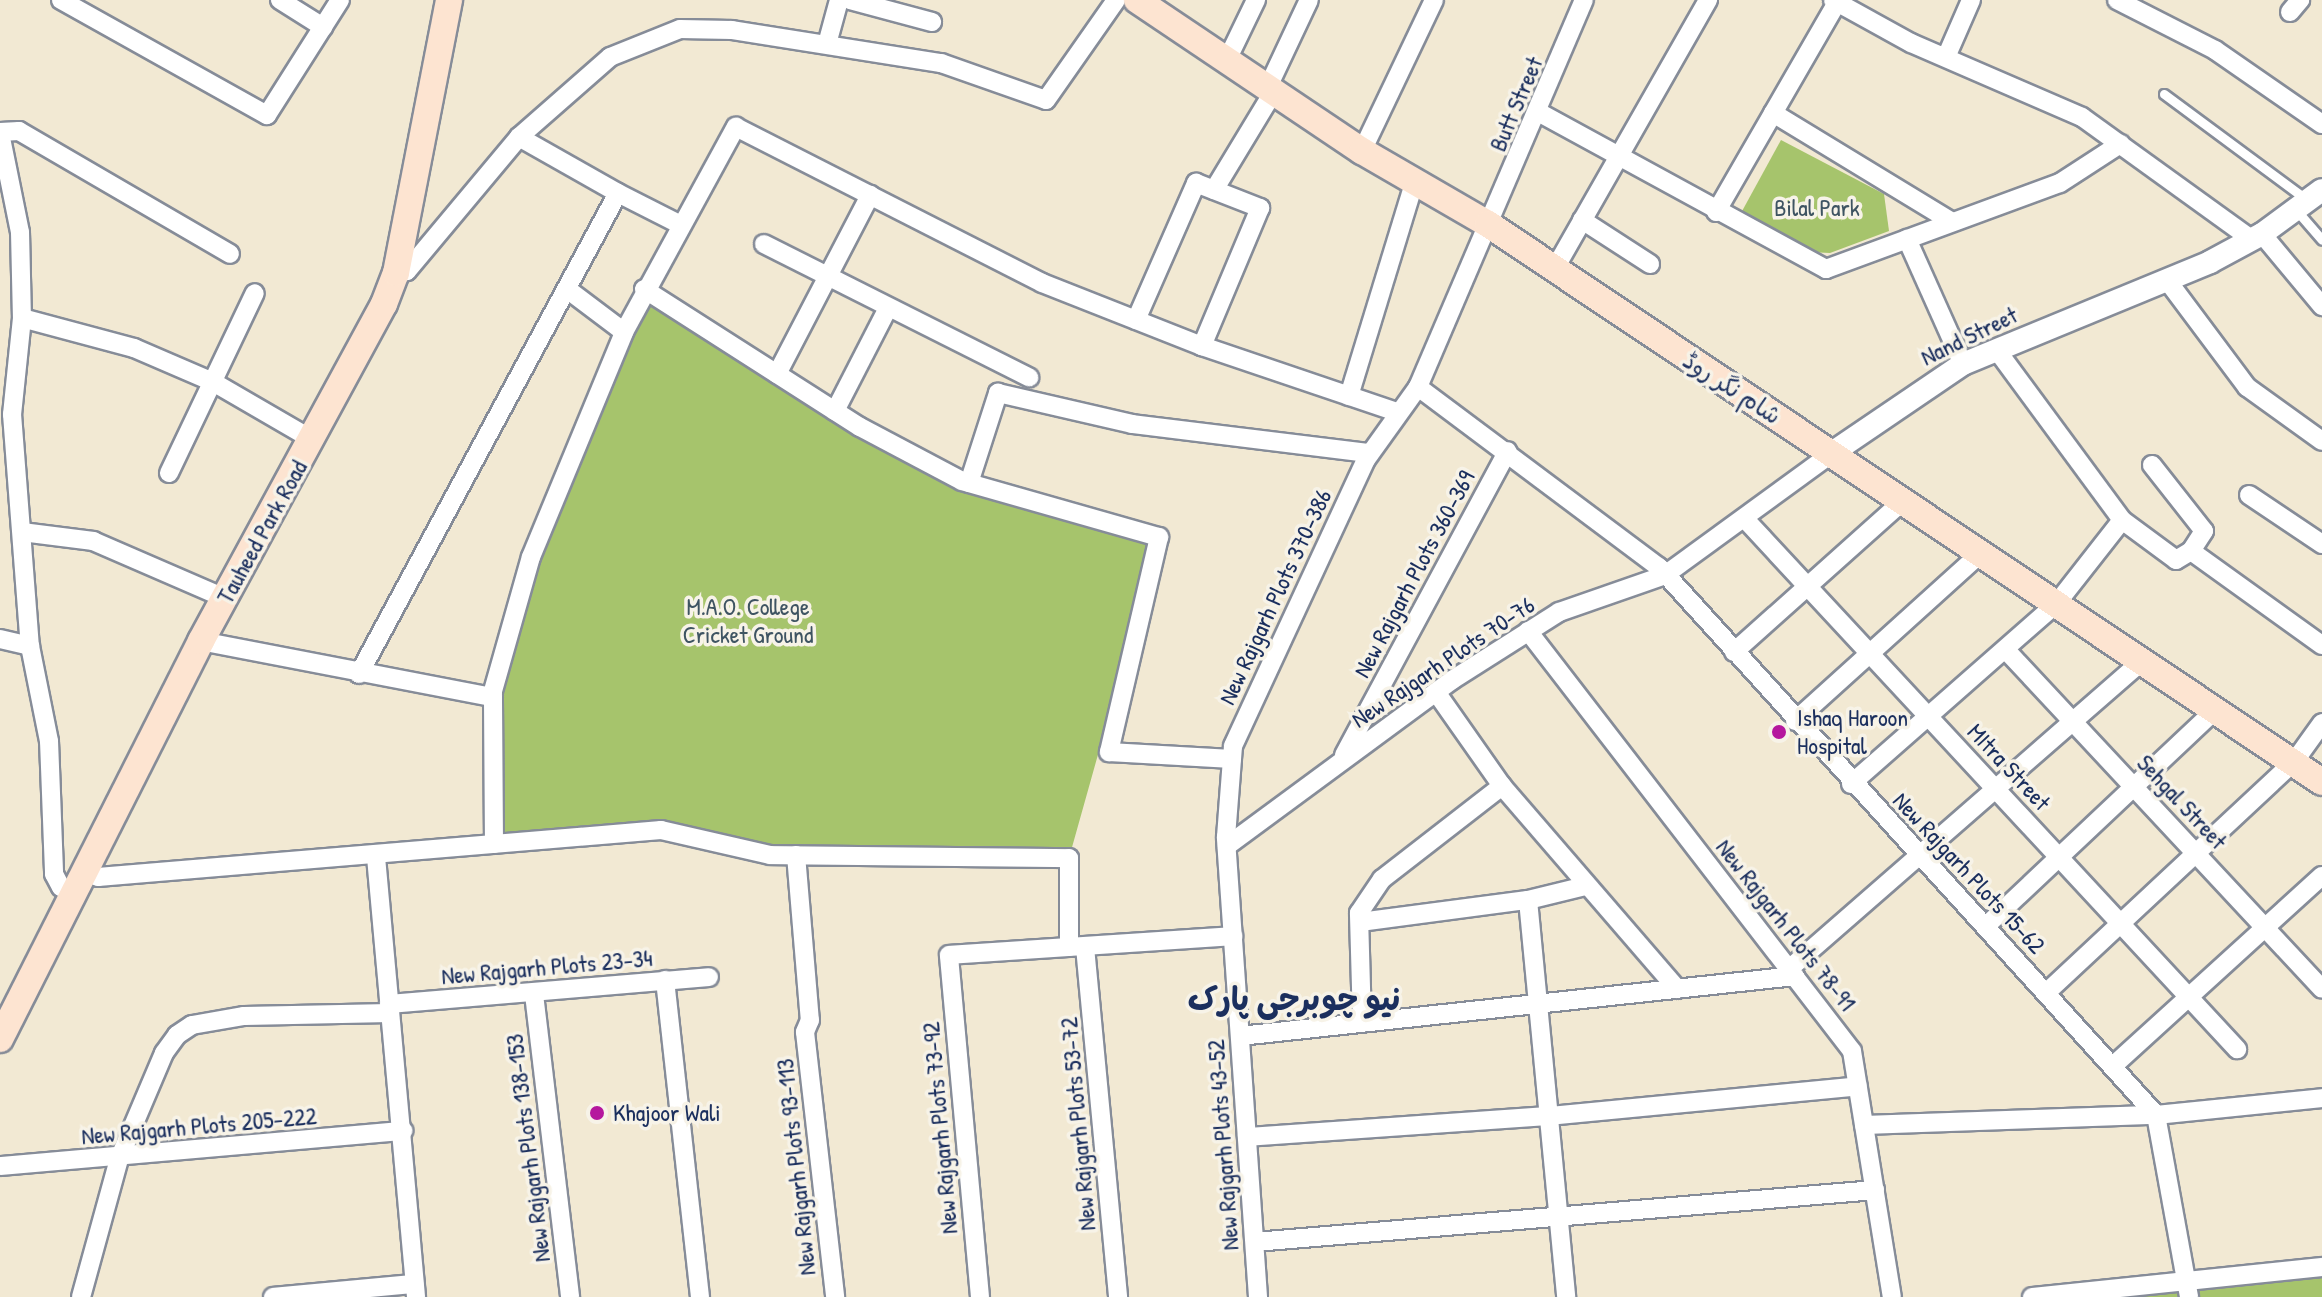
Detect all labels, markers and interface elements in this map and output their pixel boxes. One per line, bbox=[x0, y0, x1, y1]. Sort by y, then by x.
street label: Butt Street bbox=[1483, 52, 1549, 156]
park label: Bilal Park bbox=[1774, 194, 1860, 222]
street label: Nand Street bbox=[1916, 300, 2022, 372]
street label: شام نگر روڈ bbox=[1678, 346, 1786, 430]
street label: Tauheed Park Road bbox=[211, 455, 313, 609]
street label: New Rajgarh Plots 360-369 bbox=[1347, 466, 1481, 682]
street label: New Rajgarh Plots 370-386 bbox=[1212, 485, 1338, 709]
street label: New Rajgarh Plots 70-76 bbox=[1346, 590, 1540, 734]
park label: M.A.O. College Cricket Ground bbox=[683, 593, 813, 649]
place label: Ishaq Haroon Hospital bbox=[1797, 704, 1908, 760]
street label: MItra Street bbox=[1962, 718, 2056, 816]
marker: Ishaq Haroon Hospital bbox=[1768, 721, 1790, 743]
street label: Sehgal Street bbox=[2131, 749, 2233, 855]
street label: New Rajgarh Plots 15-62 bbox=[1887, 786, 2051, 960]
street label: New Rajgarh Plots 78-91 bbox=[1710, 833, 1862, 1017]
street label: New Rajgarh Plots 23-34 bbox=[440, 943, 654, 991]
district label: نیو چوبرجی پارک bbox=[1188, 980, 1400, 1018]
street label: New Rajgarh Plots 53-72 bbox=[1054, 1016, 1102, 1232]
street label: New Rajgarh Plots 73-92 bbox=[916, 1021, 964, 1235]
street label: New Rajgarh Plots 138-153 bbox=[500, 1032, 556, 1264]
street label: New Rajgarh Plots 43-52 bbox=[1201, 1039, 1245, 1251]
street label: New Rajgarh Plots 93-113 bbox=[770, 1057, 822, 1277]
place label: Khajoor Wali bbox=[613, 1099, 721, 1127]
street label: New Rajgarh Plots 205-222 bbox=[80, 1101, 318, 1151]
marker: Khajoor Wali bbox=[588, 1104, 606, 1122]

